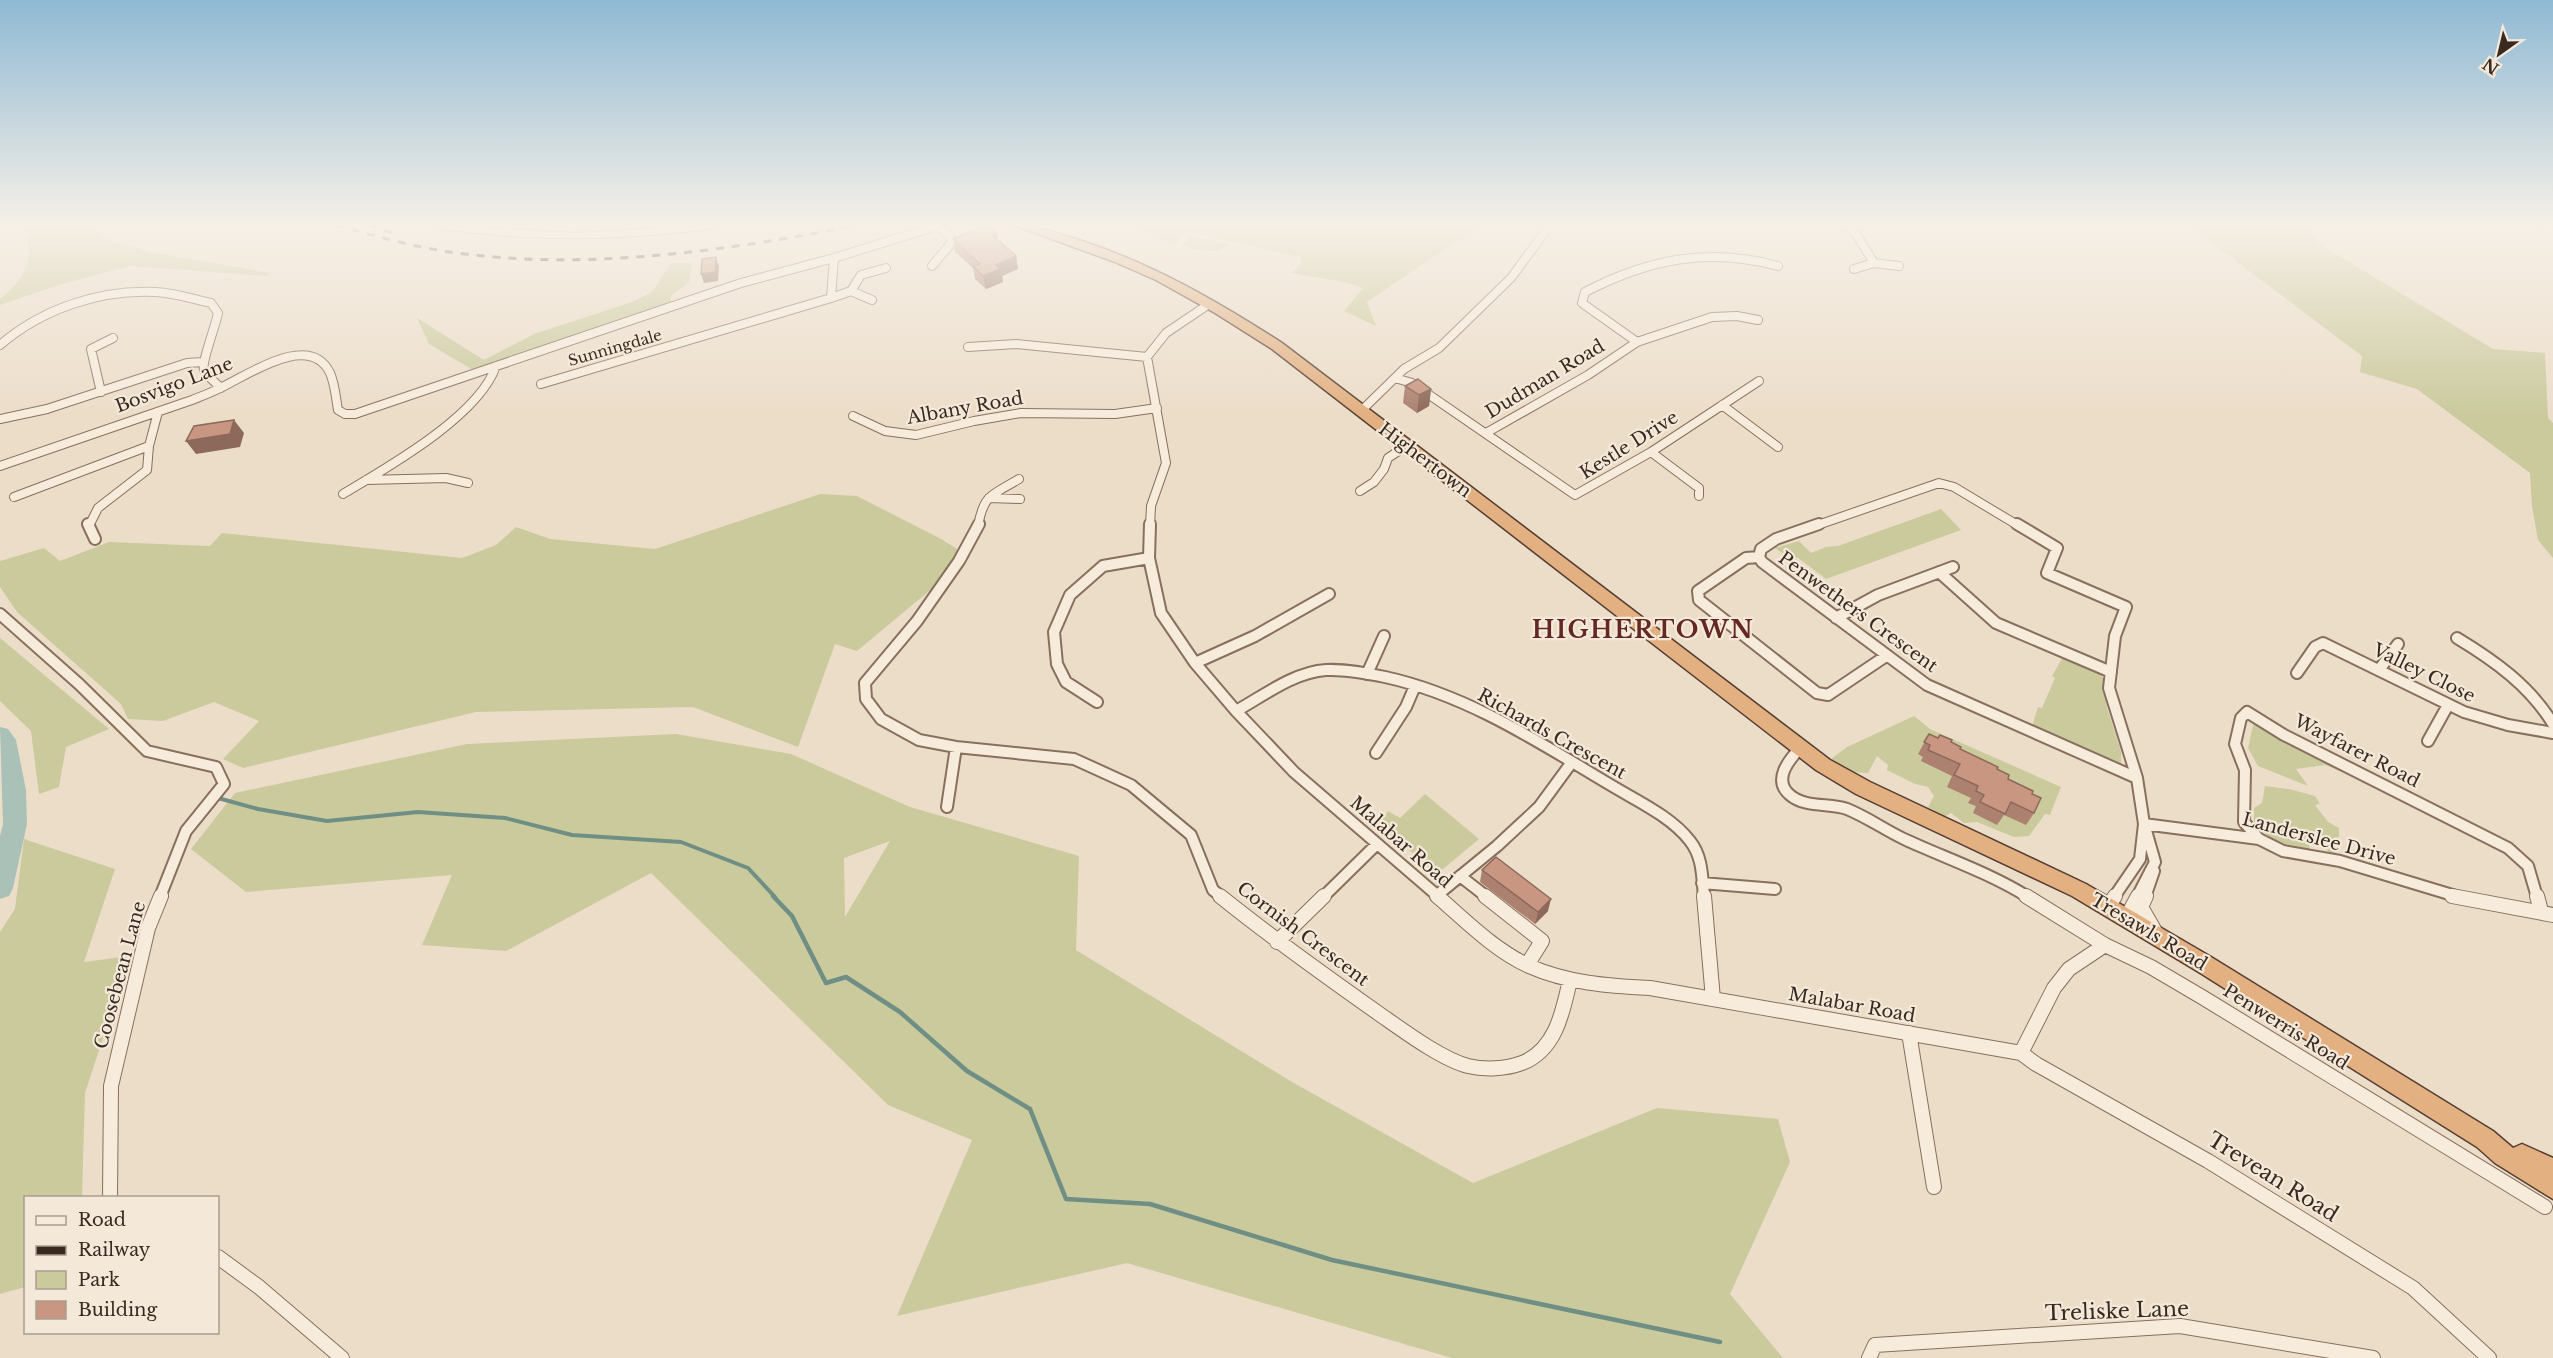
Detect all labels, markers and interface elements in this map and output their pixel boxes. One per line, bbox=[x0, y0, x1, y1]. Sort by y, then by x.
north arrow bbox=[2469, 24, 2529, 84]
text: N bbox=[2479, 54, 2502, 79]
street label: Sunningdale bbox=[566, 325, 664, 370]
street label: Dudman Road bbox=[1482, 335, 1608, 423]
street label: Bosvigo Lane bbox=[112, 352, 236, 418]
street label: Albany Road bbox=[904, 387, 1025, 429]
street label: Kestle Drive bbox=[1576, 406, 1682, 484]
street label: Highertown bbox=[1374, 418, 1476, 502]
street label: Penwethers Crescent bbox=[1774, 547, 1942, 677]
district label: HIGHERTOWN bbox=[1532, 615, 1754, 644]
street label: Valley Close bbox=[2368, 638, 2479, 707]
street label: Richards Crescent bbox=[1474, 684, 1630, 784]
street label: Wayfarer Road bbox=[2290, 709, 2423, 792]
street label: Malabar Road bbox=[1345, 792, 1457, 892]
street label: Landerslee Drive bbox=[2240, 808, 2398, 870]
street label: Cornish Crescent bbox=[1233, 877, 1373, 991]
street label: Tresawls Road bbox=[2087, 889, 2211, 975]
street label: Coosebean Lane bbox=[90, 899, 150, 1051]
street label: Penwerris Road bbox=[2219, 979, 2353, 1075]
street label: Malabar Road bbox=[1787, 983, 1917, 1027]
street label: Trevean Road bbox=[2203, 1126, 2343, 1228]
legend bbox=[24, 1196, 219, 1334]
text: Road bbox=[78, 1209, 126, 1231]
text: Railway bbox=[78, 1239, 151, 1261]
text: Park bbox=[78, 1269, 120, 1291]
street label: Treliske Lane bbox=[2044, 1295, 2190, 1327]
text: Building bbox=[78, 1299, 157, 1321]

